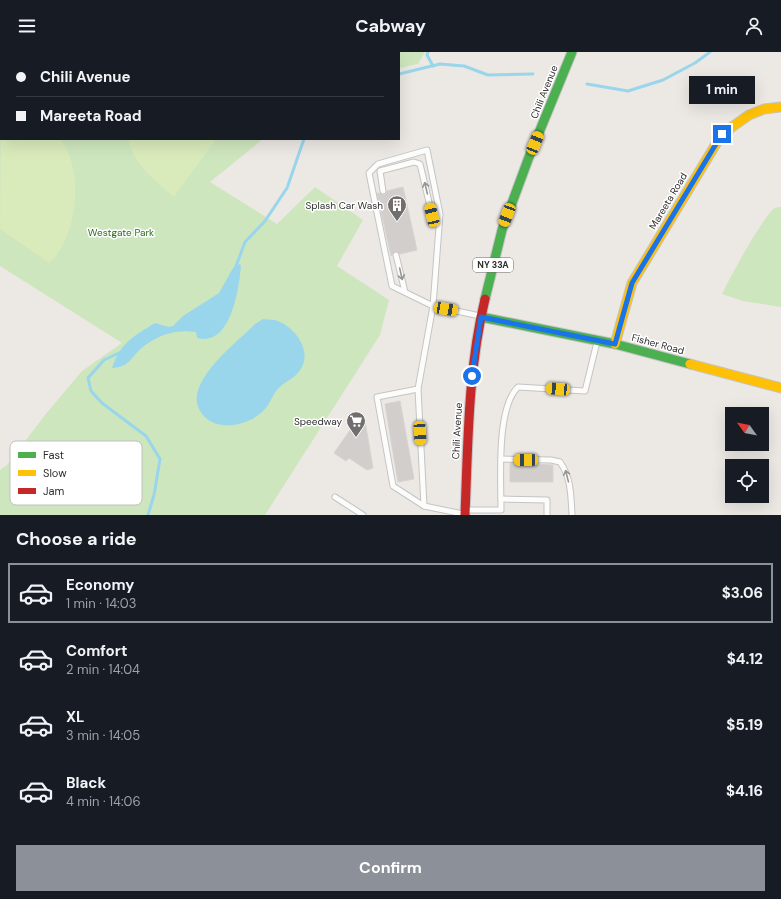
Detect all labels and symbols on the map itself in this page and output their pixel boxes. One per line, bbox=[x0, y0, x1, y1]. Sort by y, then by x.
street label: Chili Avenue bbox=[527, 63, 561, 121]
callout: 1 min bbox=[689, 76, 755, 104]
route end bbox=[713, 125, 731, 143]
car bbox=[525, 130, 545, 156]
street label: Mareeta Road bbox=[646, 170, 690, 232]
one-way arrow bbox=[421, 181, 429, 194]
building icon: Splash Car Wash bbox=[386, 194, 408, 222]
place label: Splash Car Wash bbox=[305, 199, 383, 212]
car bbox=[423, 202, 441, 228]
car bbox=[497, 202, 517, 228]
park label: Westgate Park bbox=[88, 226, 154, 239]
road number: NY 33A bbox=[473, 258, 513, 272]
one-way arrow bbox=[397, 267, 405, 280]
car bbox=[433, 301, 459, 317]
street label: Fisher Road bbox=[630, 331, 686, 357]
route start bbox=[463, 367, 481, 385]
car bbox=[546, 382, 570, 396]
street label: Chili Avenue bbox=[449, 402, 465, 460]
north arrow bbox=[725, 407, 769, 451]
supermarket icon: Speedway bbox=[345, 410, 367, 438]
place label: Speedway bbox=[294, 415, 342, 428]
car bbox=[413, 421, 427, 445]
legend bbox=[10, 441, 142, 505]
text: Fast bbox=[43, 448, 64, 462]
car bbox=[514, 454, 538, 466]
text: Slow bbox=[43, 466, 67, 480]
one-way arrow bbox=[563, 470, 571, 483]
text: Jam bbox=[43, 484, 64, 498]

